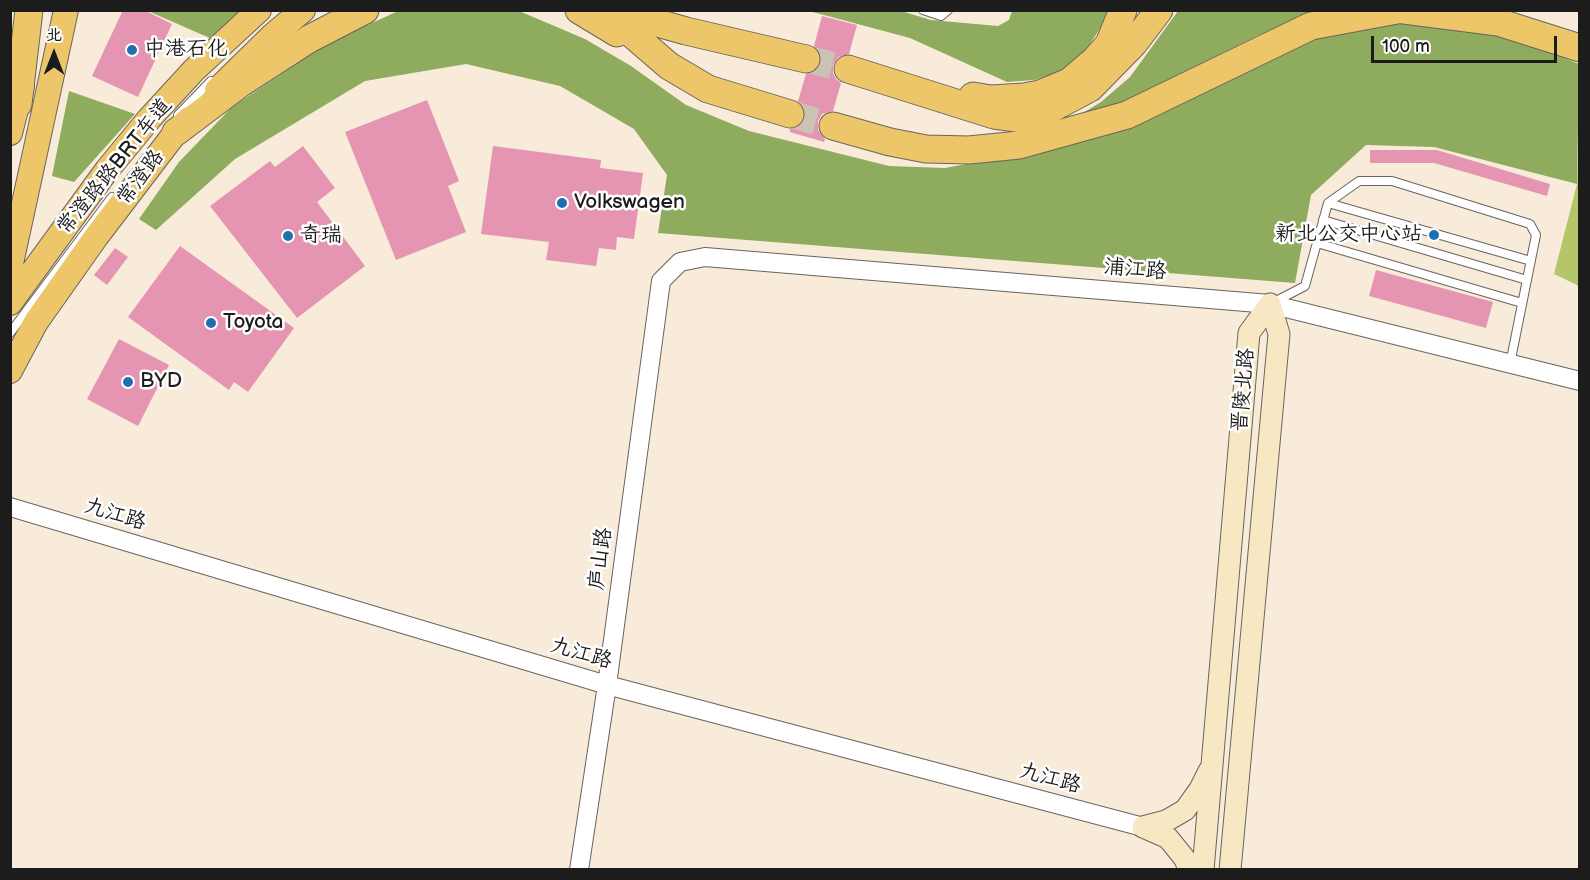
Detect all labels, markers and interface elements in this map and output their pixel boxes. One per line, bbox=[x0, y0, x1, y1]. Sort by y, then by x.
north arrow bbox=[24, 24, 84, 84]
scale bar bbox=[1374, 24, 1560, 62]
text: 北 bbox=[46, 26, 62, 45]
text: 100 m bbox=[1382, 36, 1430, 57]
place label: 中港石化 bbox=[144, 37, 228, 63]
marker: 中港石化 bbox=[125, 43, 139, 57]
street label: 常澄路路BRT车道 bbox=[52, 94, 178, 240]
street label: 常澄路 bbox=[112, 145, 170, 211]
place label: Volkswagen bbox=[574, 190, 685, 216]
marker: Volkswagen bbox=[555, 196, 569, 210]
place label: 新北公交中心站 bbox=[1275, 222, 1422, 248]
place label: 奇瑞 bbox=[300, 223, 342, 249]
marker: 新北公交中心站 bbox=[1427, 228, 1441, 242]
marker: 奇瑞 bbox=[281, 229, 295, 243]
street label: 浦江路 bbox=[1103, 255, 1167, 285]
place label: Toyota bbox=[223, 310, 283, 336]
marker: Toyota bbox=[204, 316, 218, 330]
street label: 晋陵北路 bbox=[1228, 347, 1260, 433]
place label: BYD bbox=[140, 369, 182, 395]
marker: BYD bbox=[121, 375, 135, 389]
street label: 九江路 bbox=[81, 494, 149, 536]
street label: 庐山路 bbox=[584, 526, 618, 592]
street label: 九江路 bbox=[547, 633, 615, 675]
street label: 九江路 bbox=[1016, 759, 1084, 799]

